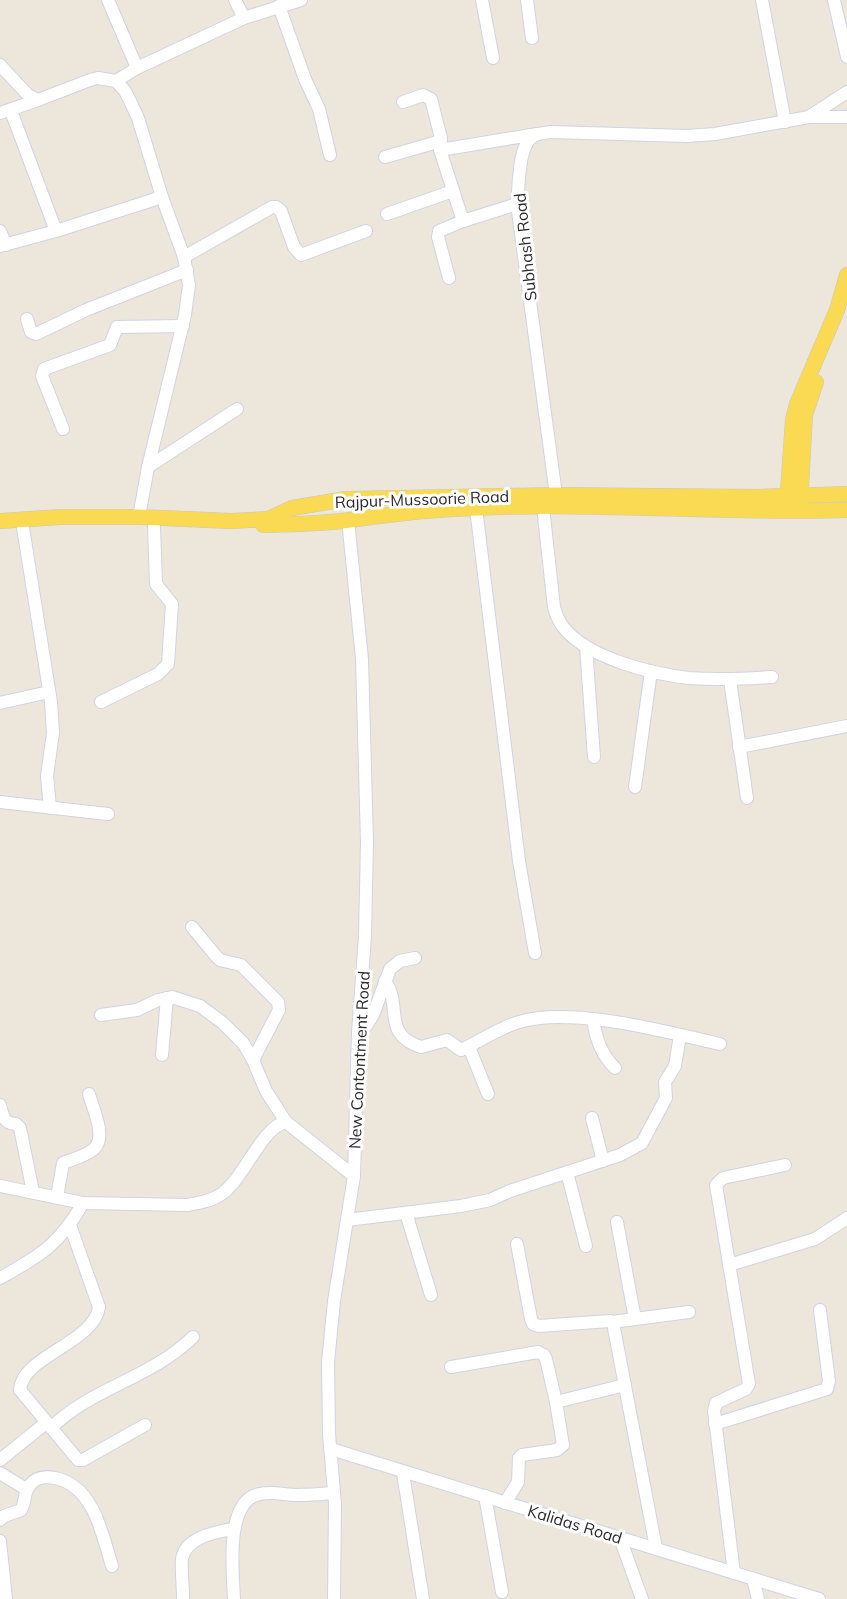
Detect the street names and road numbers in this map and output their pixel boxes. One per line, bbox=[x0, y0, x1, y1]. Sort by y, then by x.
street label: Subhash Road bbox=[509, 192, 541, 302]
street label: Rajpur-Mussoorie Road bbox=[335, 486, 509, 512]
street label: New Contontment Road bbox=[344, 970, 374, 1150]
street label: Kalidas Road bbox=[525, 1500, 625, 1548]

